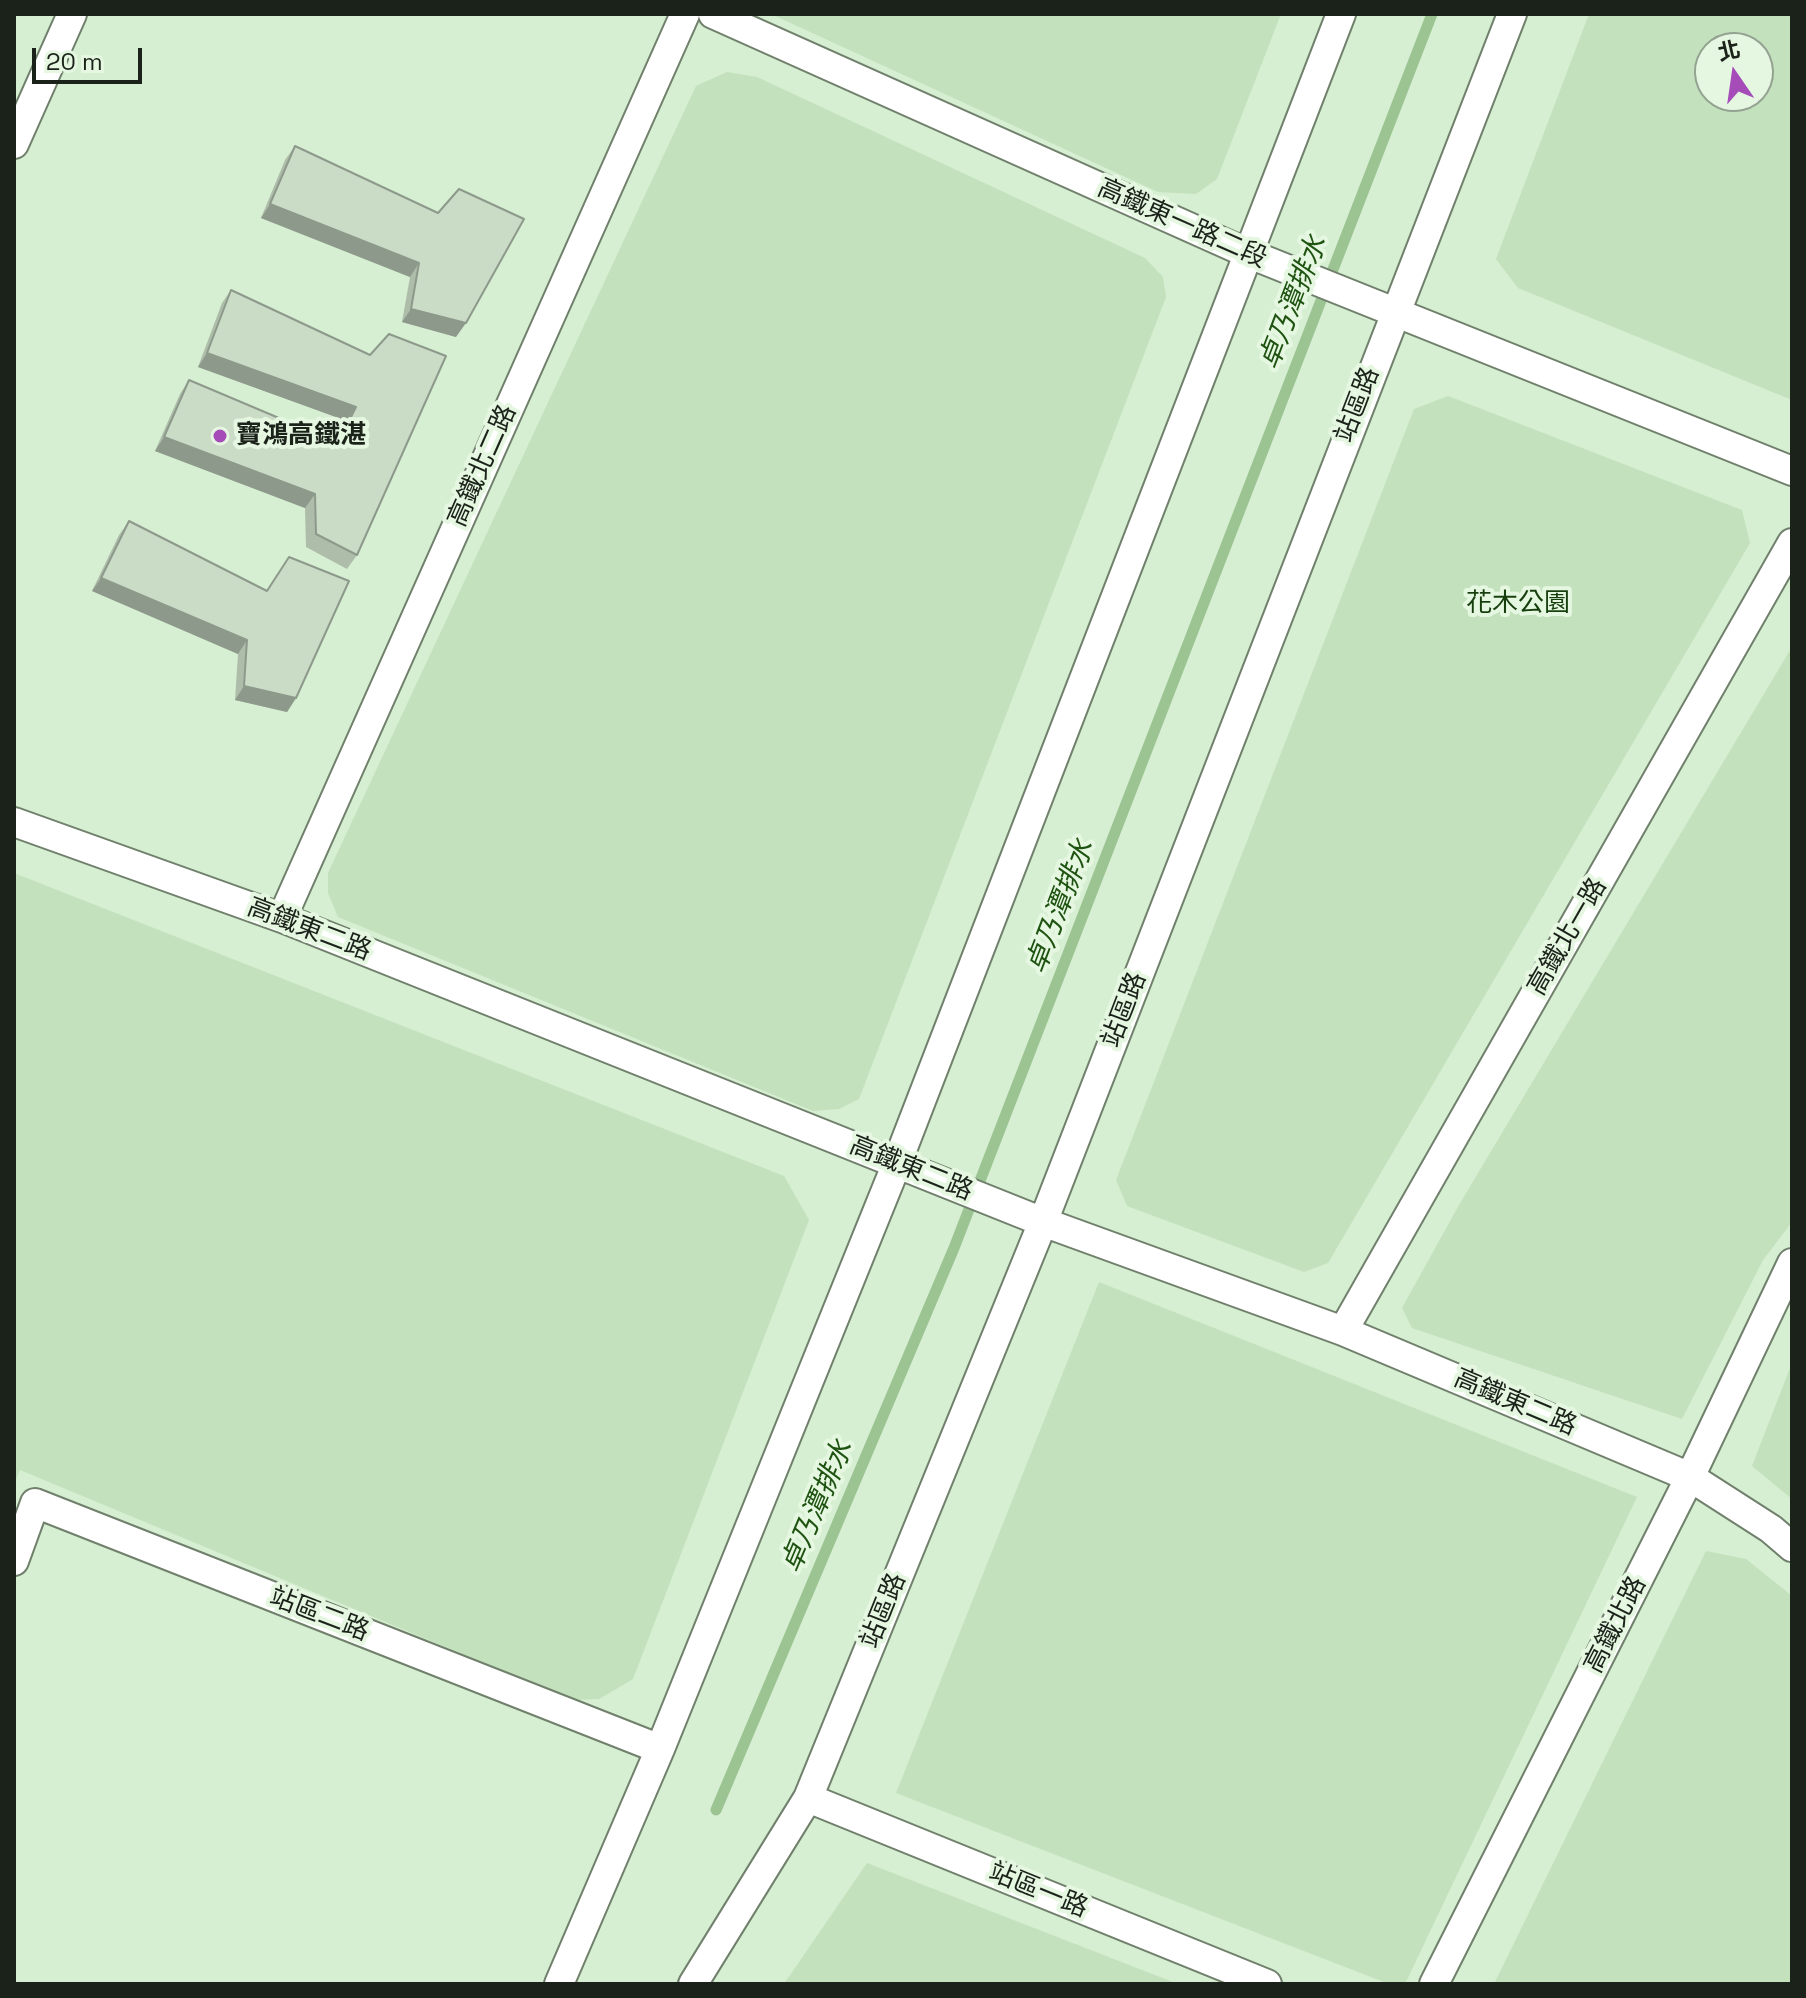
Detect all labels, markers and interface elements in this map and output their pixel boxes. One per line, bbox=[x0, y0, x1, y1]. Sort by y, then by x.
scale bar bbox=[36, 32, 146, 82]
north arrow bbox=[1694, 32, 1774, 112]
text: 北 bbox=[1715, 34, 1743, 67]
text: 20 m bbox=[46, 46, 103, 77]
street label: 高鐵東一路二段 bbox=[1093, 173, 1271, 275]
water label: 卓乃潭排水 bbox=[1253, 232, 1335, 374]
street label: 站區路 bbox=[1329, 363, 1387, 447]
street label: 高鐵北二路 bbox=[442, 400, 524, 532]
place label: 寶鴻高鐵湛 bbox=[236, 420, 366, 452]
marker: 寶鴻高鐵湛 bbox=[211, 427, 229, 445]
park label: 花木公園 bbox=[1466, 588, 1570, 620]
water label: 卓乃潭排水 bbox=[1020, 836, 1102, 978]
street label: 高鐵北一路 bbox=[1522, 873, 1614, 1001]
street label: 高鐵東二路 bbox=[243, 892, 375, 968]
street label: 站區路 bbox=[1096, 968, 1154, 1052]
street label: 高鐵東二路 bbox=[845, 1130, 977, 1208]
street label: 高鐵東二路 bbox=[1449, 1363, 1581, 1443]
water label: 卓乃潭排水 bbox=[775, 1436, 861, 1578]
street label: 站區路 bbox=[855, 1569, 913, 1653]
street label: 高鐵北路 bbox=[1578, 1572, 1654, 1678]
street label: 站區二路 bbox=[265, 1582, 373, 1648]
street label: 站區一路 bbox=[984, 1857, 1092, 1925]

